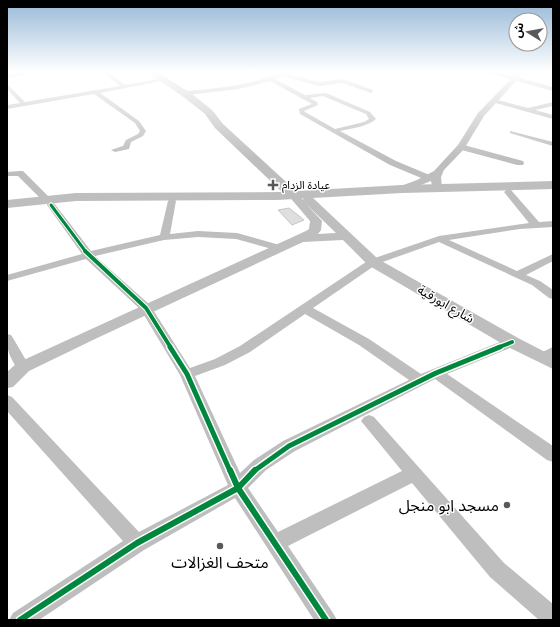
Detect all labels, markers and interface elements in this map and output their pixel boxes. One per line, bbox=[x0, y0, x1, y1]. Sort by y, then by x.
north arrow bbox=[508, 12, 548, 52]
text: ش bbox=[510, 21, 526, 39]
place label: عيادة الزدام bbox=[282, 178, 331, 193]
marker: عيادة الزدام bbox=[267, 179, 279, 191]
street label: شارع ابورقية bbox=[414, 281, 477, 329]
place label: مسجد ابو منجل bbox=[399, 495, 499, 516]
marker: مسجد ابو منجل bbox=[502, 500, 512, 510]
marker: متحف الغزالات bbox=[215, 541, 225, 551]
place label: متحف الغزالات bbox=[171, 552, 269, 573]

